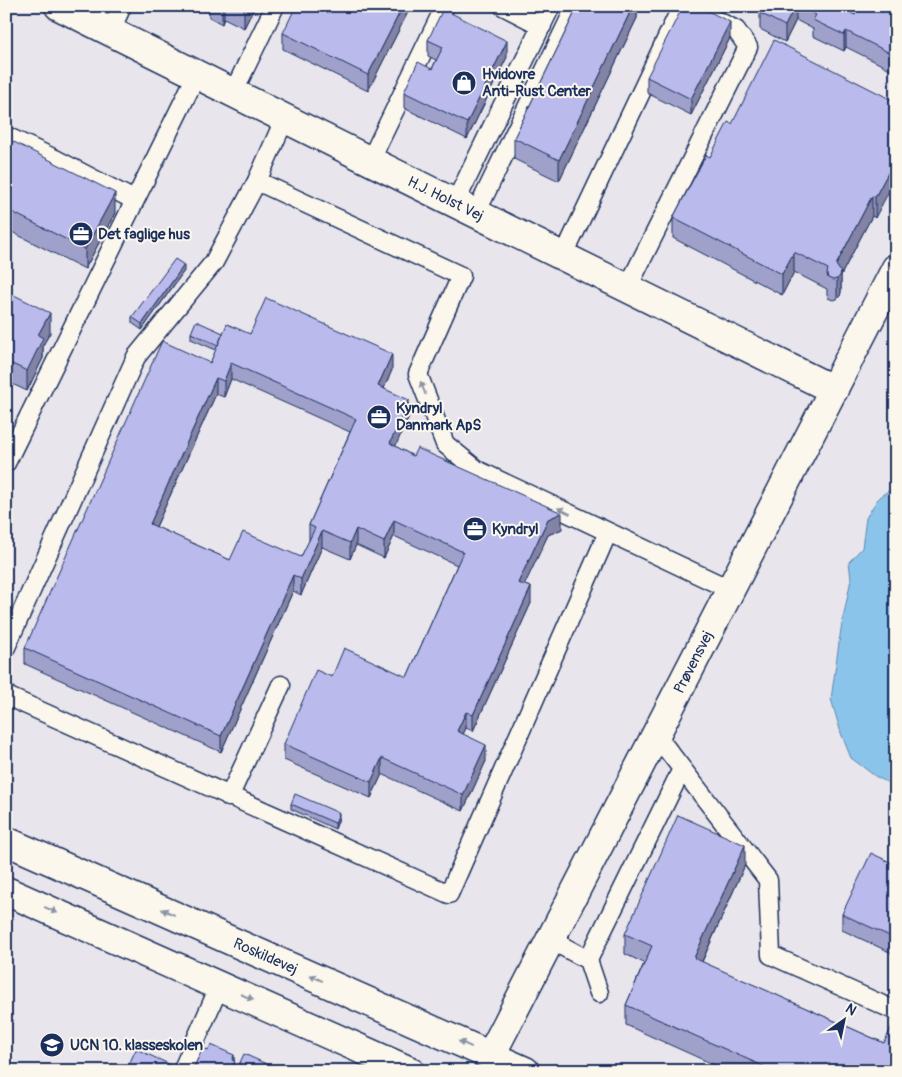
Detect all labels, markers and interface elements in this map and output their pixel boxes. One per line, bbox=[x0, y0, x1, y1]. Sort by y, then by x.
place label: Hvidovre Anti-Rust Center bbox=[482, 65, 592, 101]
shop icon: Hvidovre Anti-Rust Center bbox=[451, 70, 477, 96]
street label: H.J. Holst Vej bbox=[405, 172, 487, 225]
office icon: Det faglige hus bbox=[68, 221, 94, 247]
place label: Det faglige hus bbox=[98, 225, 190, 244]
one-way arrow bbox=[419, 380, 427, 395]
place label: Kyndryl Danmark ApS bbox=[396, 399, 481, 435]
office icon: Kyndryl Danmark ApS bbox=[366, 404, 392, 430]
one-way arrow bbox=[557, 507, 571, 515]
office icon: Kyndryl bbox=[462, 516, 488, 542]
place label: Kyndryl bbox=[492, 520, 539, 539]
street label: Prøvensvej bbox=[669, 627, 717, 696]
one-way arrow bbox=[44, 907, 58, 915]
one-way arrow bbox=[161, 908, 175, 916]
street label: Roskildevej bbox=[230, 933, 301, 979]
one-way arrow bbox=[309, 974, 323, 982]
one-way arrow bbox=[240, 994, 254, 1002]
north arrow bbox=[820, 994, 870, 1044]
text: N bbox=[842, 1000, 859, 1019]
school or university icon: UCN 10. klasseskolen bbox=[39, 1032, 65, 1058]
place label: UCN 10. klasseskolen bbox=[70, 1036, 204, 1055]
one-way arrow bbox=[458, 1039, 472, 1047]

